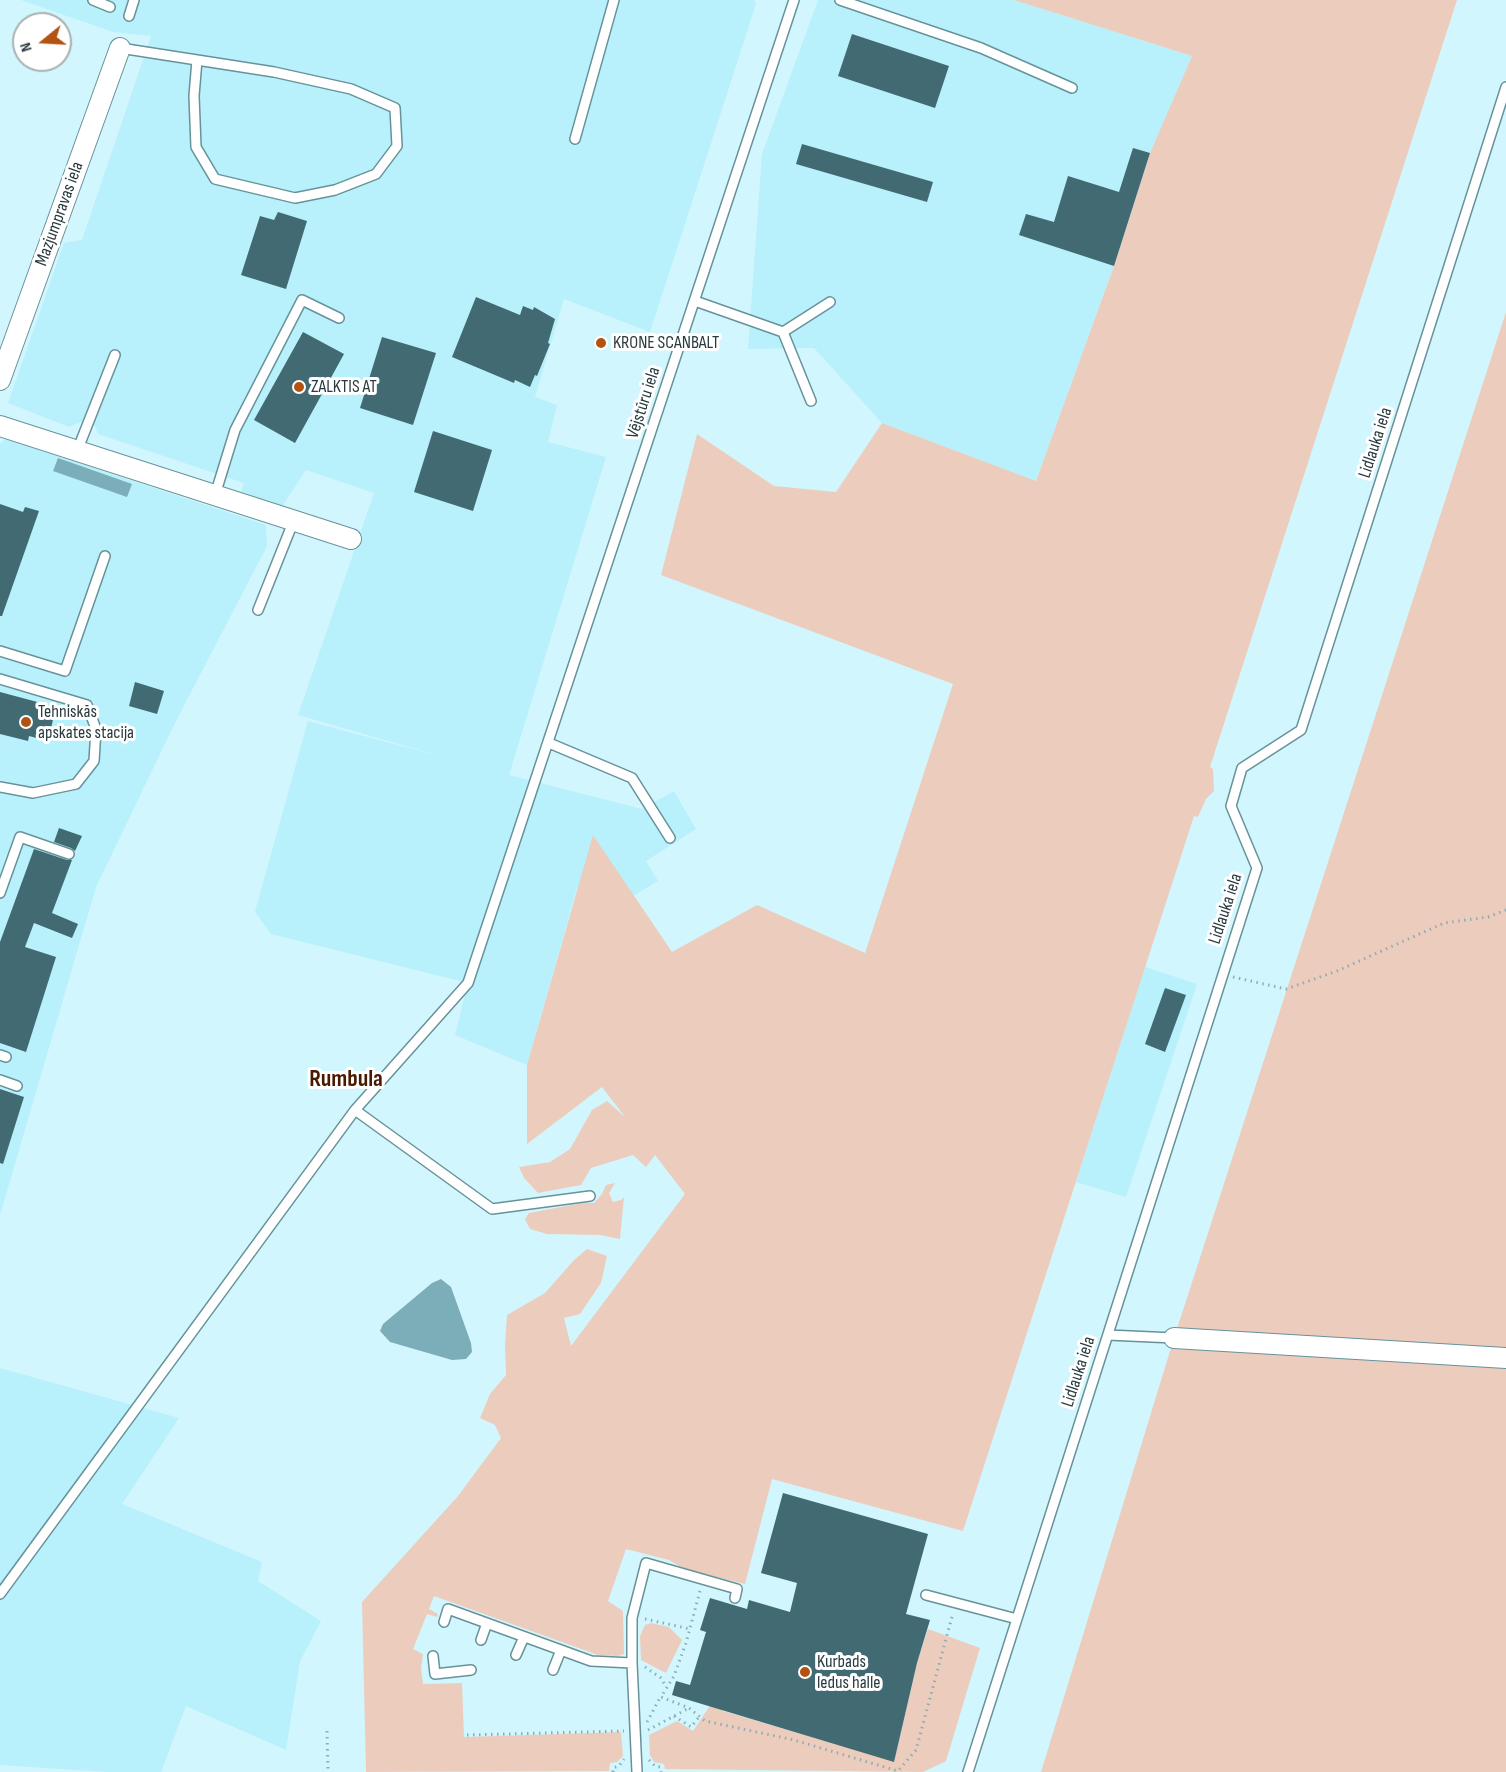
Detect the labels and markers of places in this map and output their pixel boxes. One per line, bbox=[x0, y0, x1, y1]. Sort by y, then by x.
place label: KRONE SCANBALT bbox=[613, 332, 719, 354]
marker: KRONE SCANBALT bbox=[594, 336, 608, 350]
place label: ZALKTIS AT bbox=[311, 376, 377, 398]
marker: ZALKTIS AT bbox=[292, 380, 306, 394]
place label: Tehniskās apskates stacija bbox=[38, 701, 134, 744]
marker: Tehniskās apskates stacija bbox=[19, 715, 33, 729]
place label: Kurbads ledus halle bbox=[817, 1651, 881, 1694]
marker: Kurbads ledus halle bbox=[798, 1665, 812, 1679]

